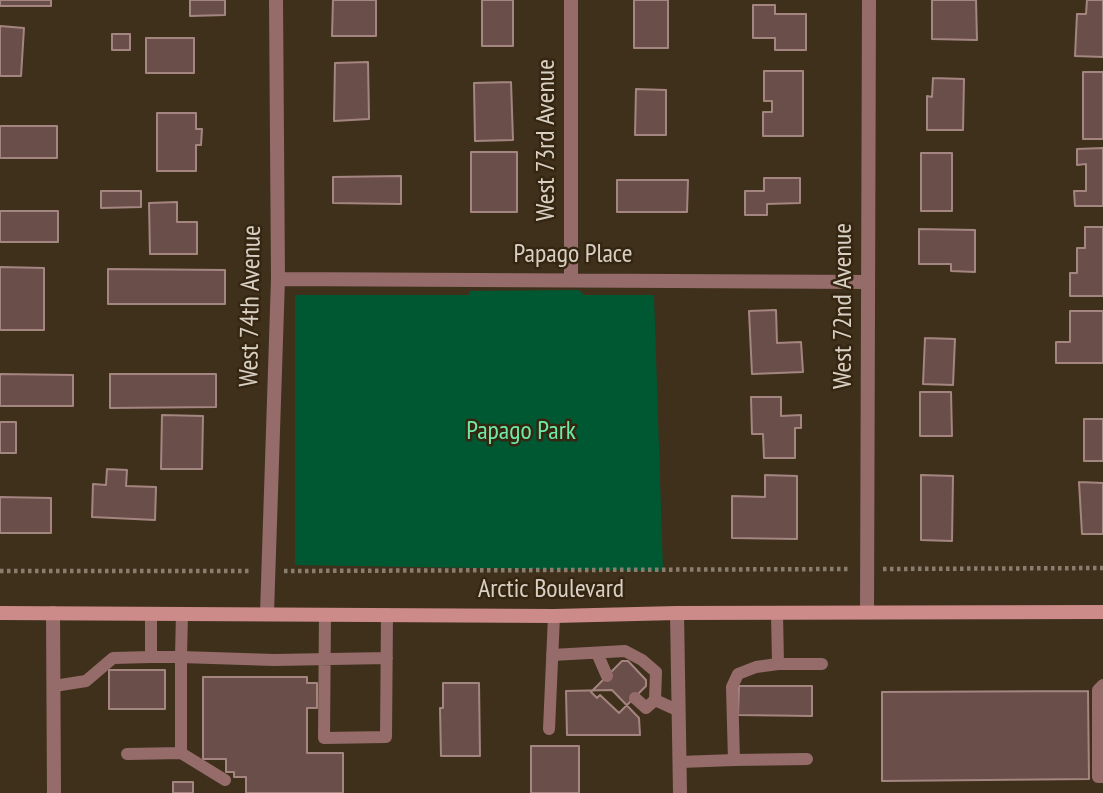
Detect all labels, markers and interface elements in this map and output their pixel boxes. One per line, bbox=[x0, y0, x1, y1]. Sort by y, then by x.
street label: West 73rd Avenue bbox=[531, 59, 563, 221]
street label: West 72nd Avenue bbox=[828, 223, 860, 389]
street label: West 74th Avenue bbox=[234, 225, 268, 387]
street label: Papago Place bbox=[514, 239, 632, 271]
park label: Papago Park bbox=[466, 416, 576, 448]
street label: Arctic Boulevard bbox=[478, 574, 624, 606]

